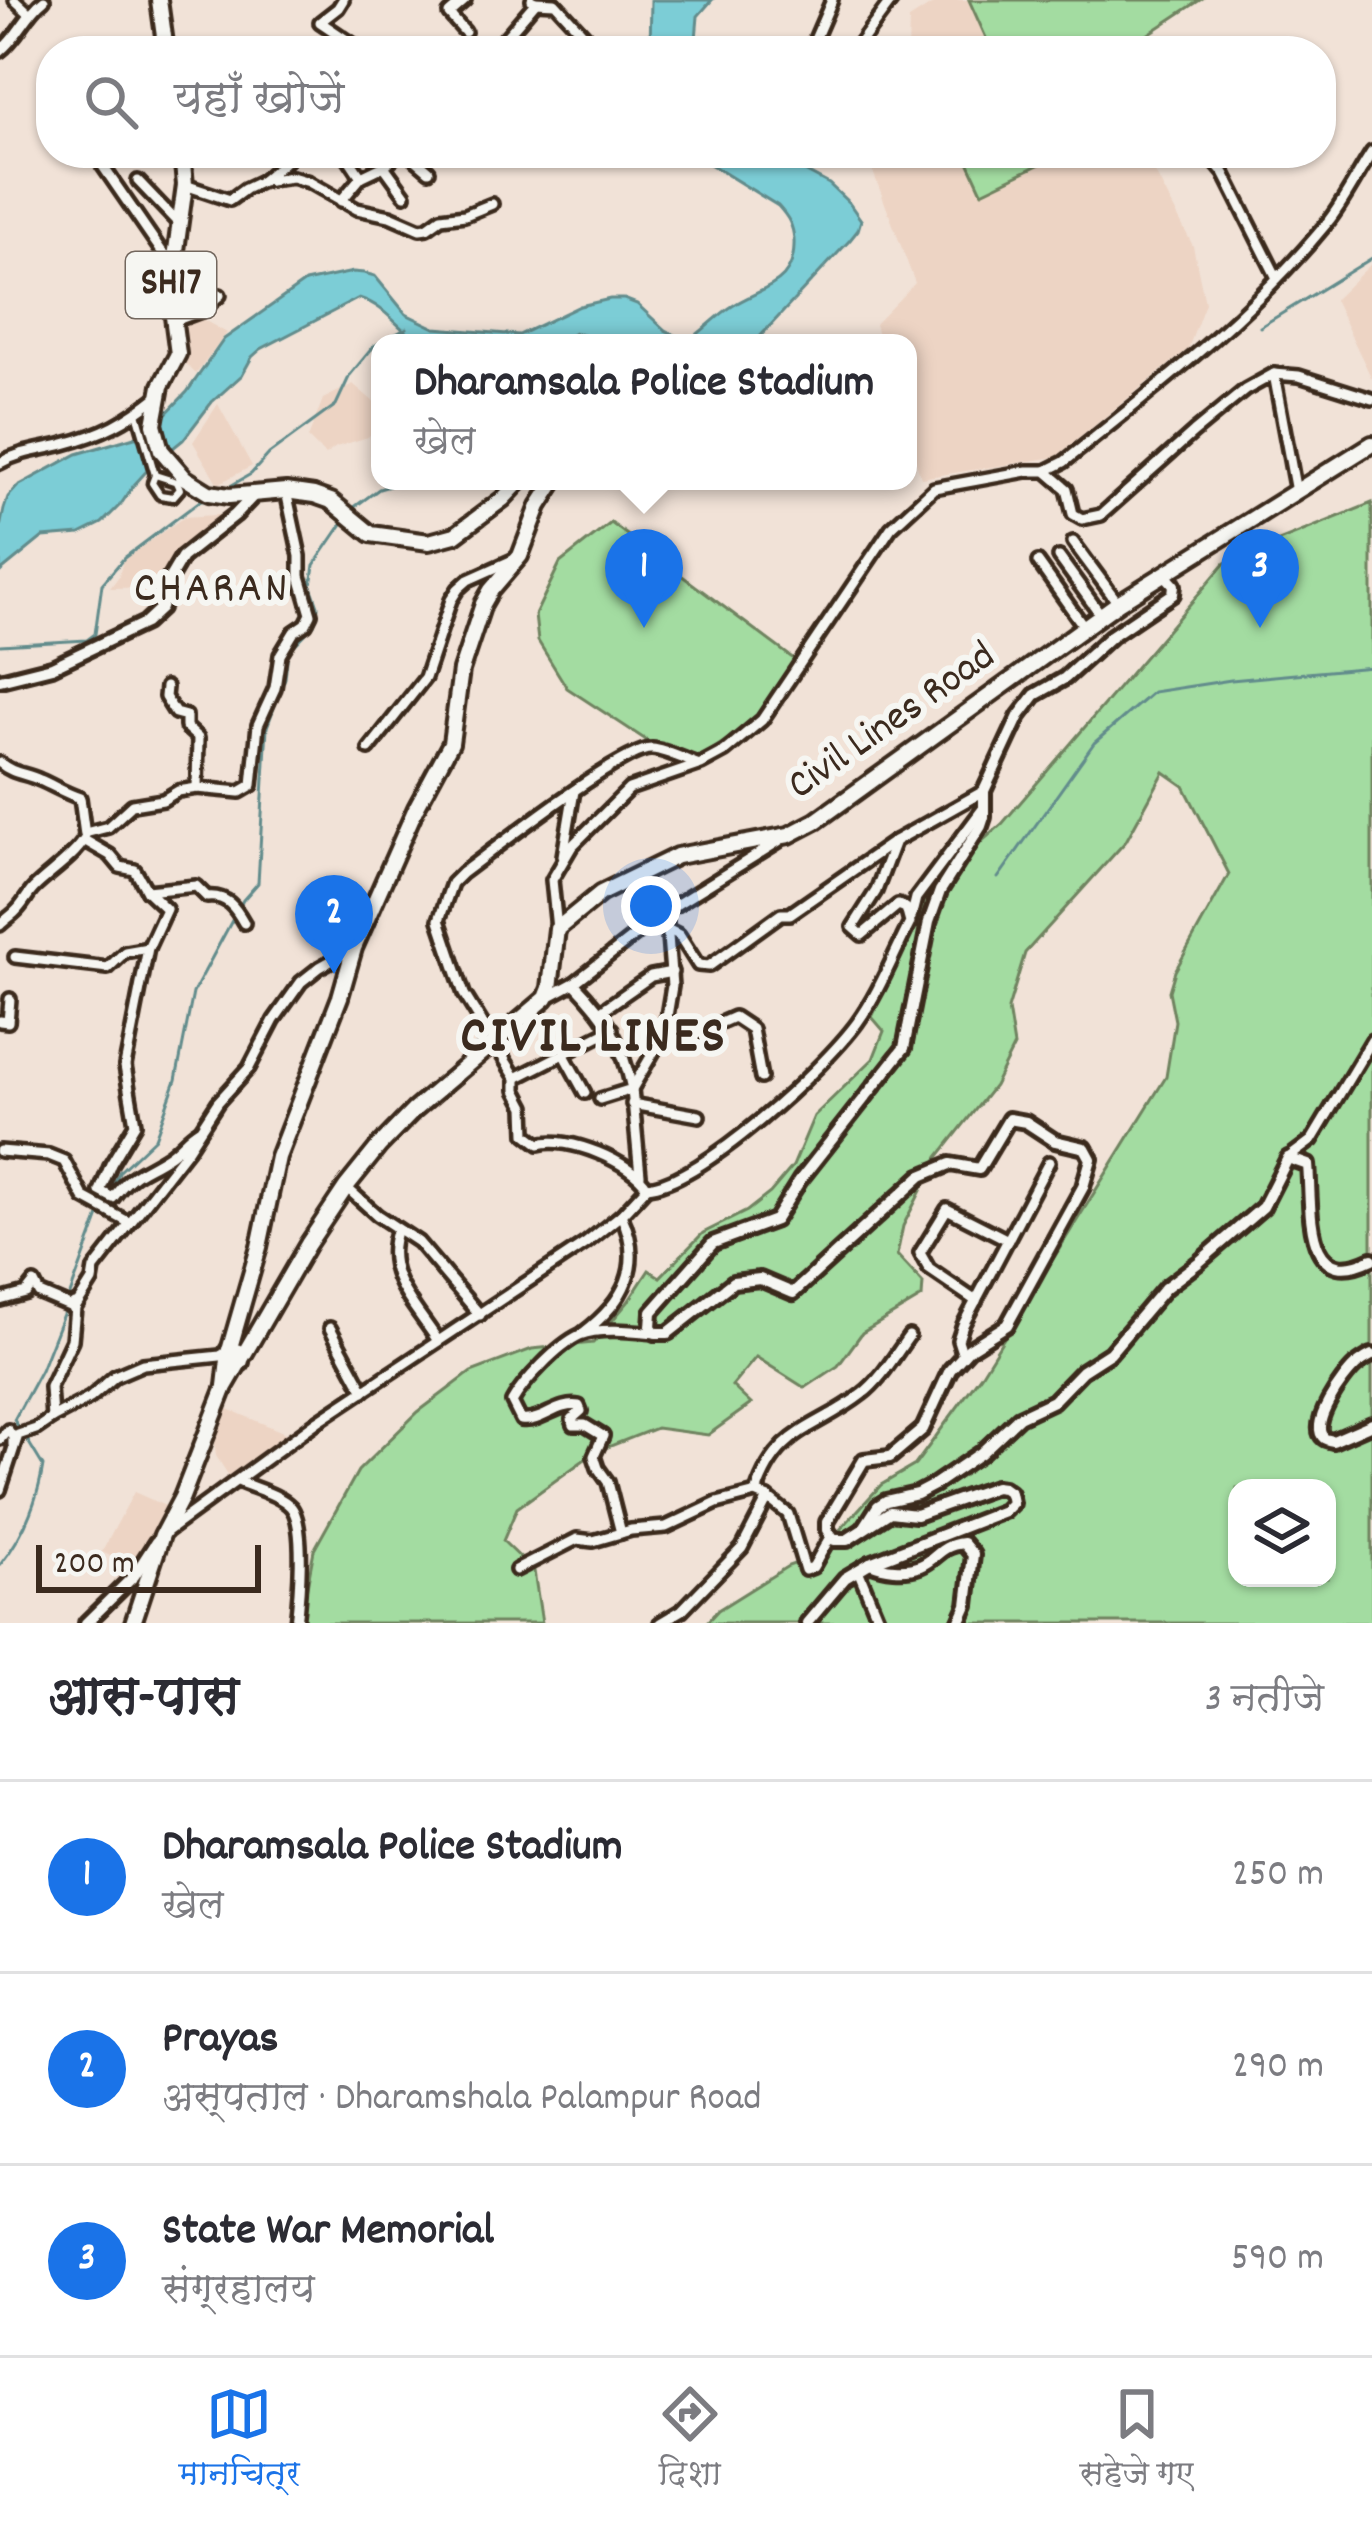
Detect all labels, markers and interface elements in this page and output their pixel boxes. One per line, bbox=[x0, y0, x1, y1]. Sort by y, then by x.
search box bbox=[36, 36, 1336, 168]
icon: search bbox=[78, 69, 144, 135]
text: यहाँ खोजें bbox=[174, 70, 344, 134]
road number: SH17 bbox=[126, 252, 216, 318]
popup bbox=[371, 334, 917, 490]
text: Dharamsala Police Stadium bbox=[414, 353, 874, 417]
text: खेल bbox=[414, 417, 476, 472]
pin: 1 bbox=[605, 529, 683, 628]
pin: 3 bbox=[1221, 529, 1299, 628]
district label: CHARAN bbox=[134, 559, 290, 623]
street label: Civil Lines Road bbox=[777, 629, 1009, 817]
pin: 2 bbox=[295, 875, 373, 974]
your location bbox=[621, 876, 681, 936]
district label: CIVIL LINES bbox=[460, 1001, 728, 1078]
map controls bbox=[1228, 1479, 1336, 1587]
button: layers bbox=[1228, 1479, 1336, 1587]
scale bar bbox=[36, 1539, 261, 1592]
text: 200 m bbox=[54, 1542, 135, 1589]
text: आस-पास bbox=[48, 1665, 239, 1737]
text: 3 नतीजे bbox=[1205, 1674, 1324, 1729]
text: Dharamsala Police Stadium bbox=[162, 1817, 623, 1881]
text: 1 bbox=[83, 1849, 91, 1904]
text: 250 m bbox=[1232, 1849, 1324, 1904]
text: खेल bbox=[162, 1881, 224, 1936]
text: Prayas bbox=[162, 2009, 279, 2073]
text: 2 bbox=[78, 2041, 96, 2096]
text: 290 m bbox=[1232, 2041, 1324, 2096]
text: अस्पताल · Dharamshala Palampur Road bbox=[162, 2073, 762, 2128]
text: State War Memorial bbox=[162, 2201, 494, 2265]
text: 3 bbox=[78, 2233, 96, 2288]
text: 590 m bbox=[1231, 2233, 1324, 2288]
text: संग्रहालय bbox=[162, 2265, 315, 2320]
tab: मानचित्र bbox=[178, 2381, 300, 2500]
tab: दिशा bbox=[657, 2381, 723, 2500]
tab: सहेजे गए bbox=[1080, 2381, 1194, 2500]

